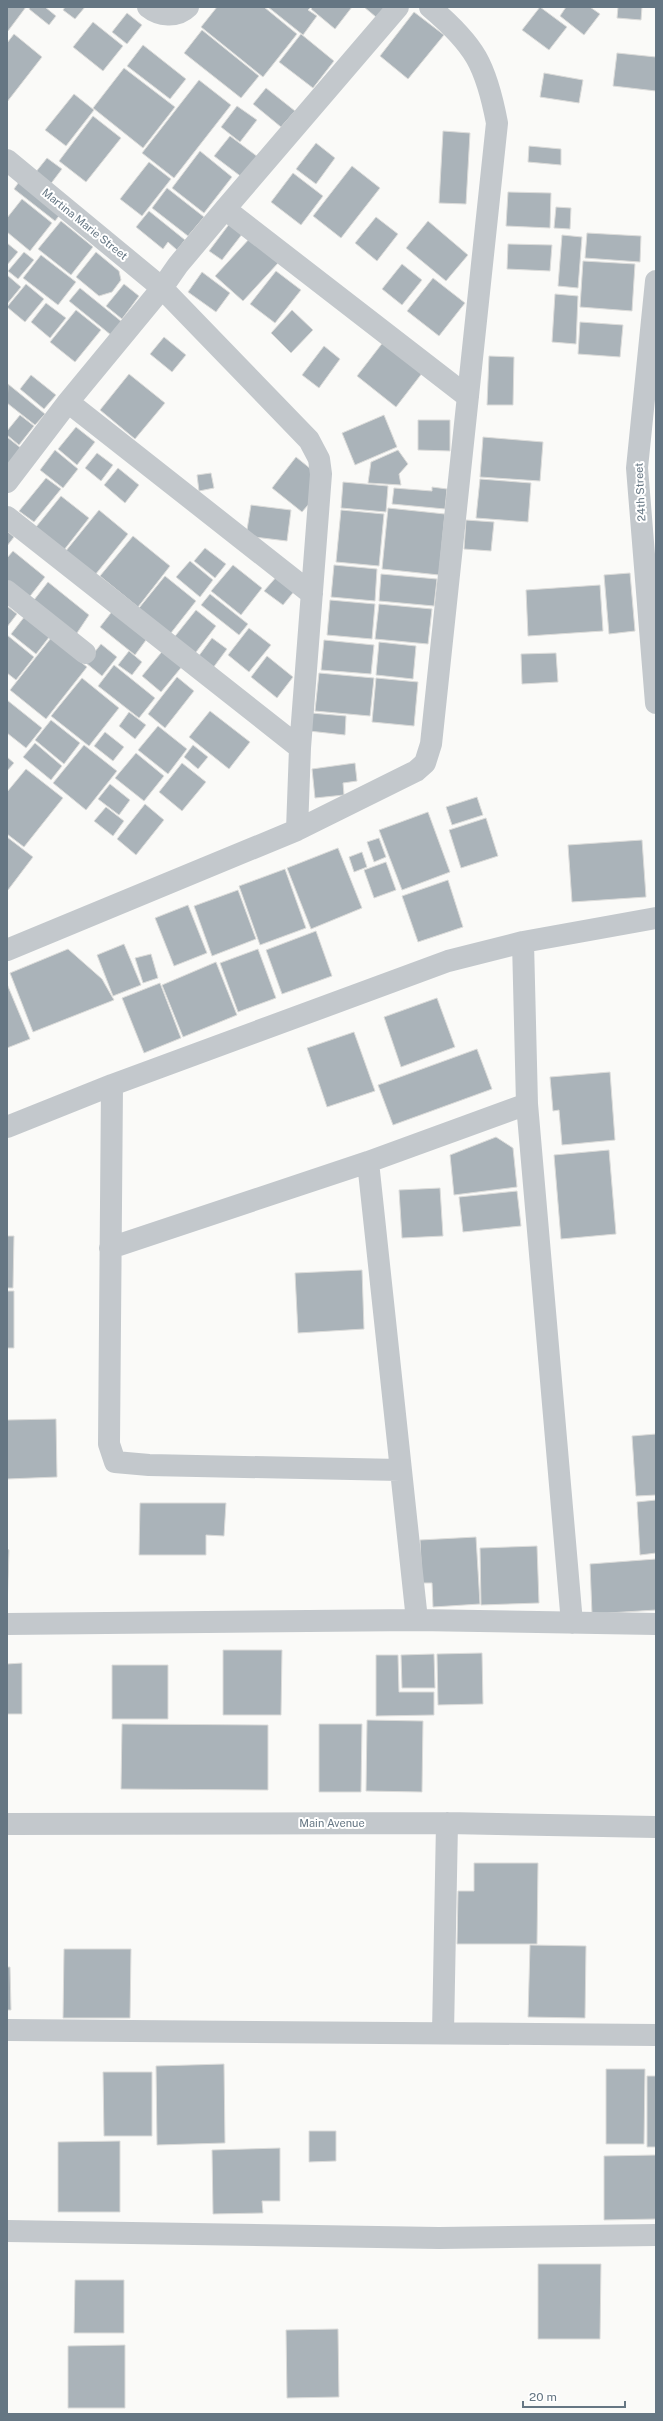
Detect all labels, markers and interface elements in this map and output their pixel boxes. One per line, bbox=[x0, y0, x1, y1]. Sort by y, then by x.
street label: Martina Marie Street bbox=[40, 186, 130, 262]
street label: 24th Street bbox=[632, 462, 648, 522]
street label: Main Avenue bbox=[299, 1817, 365, 1829]
scale bar bbox=[523, 2383, 625, 2409]
text: 20 m bbox=[529, 2390, 557, 2404]

